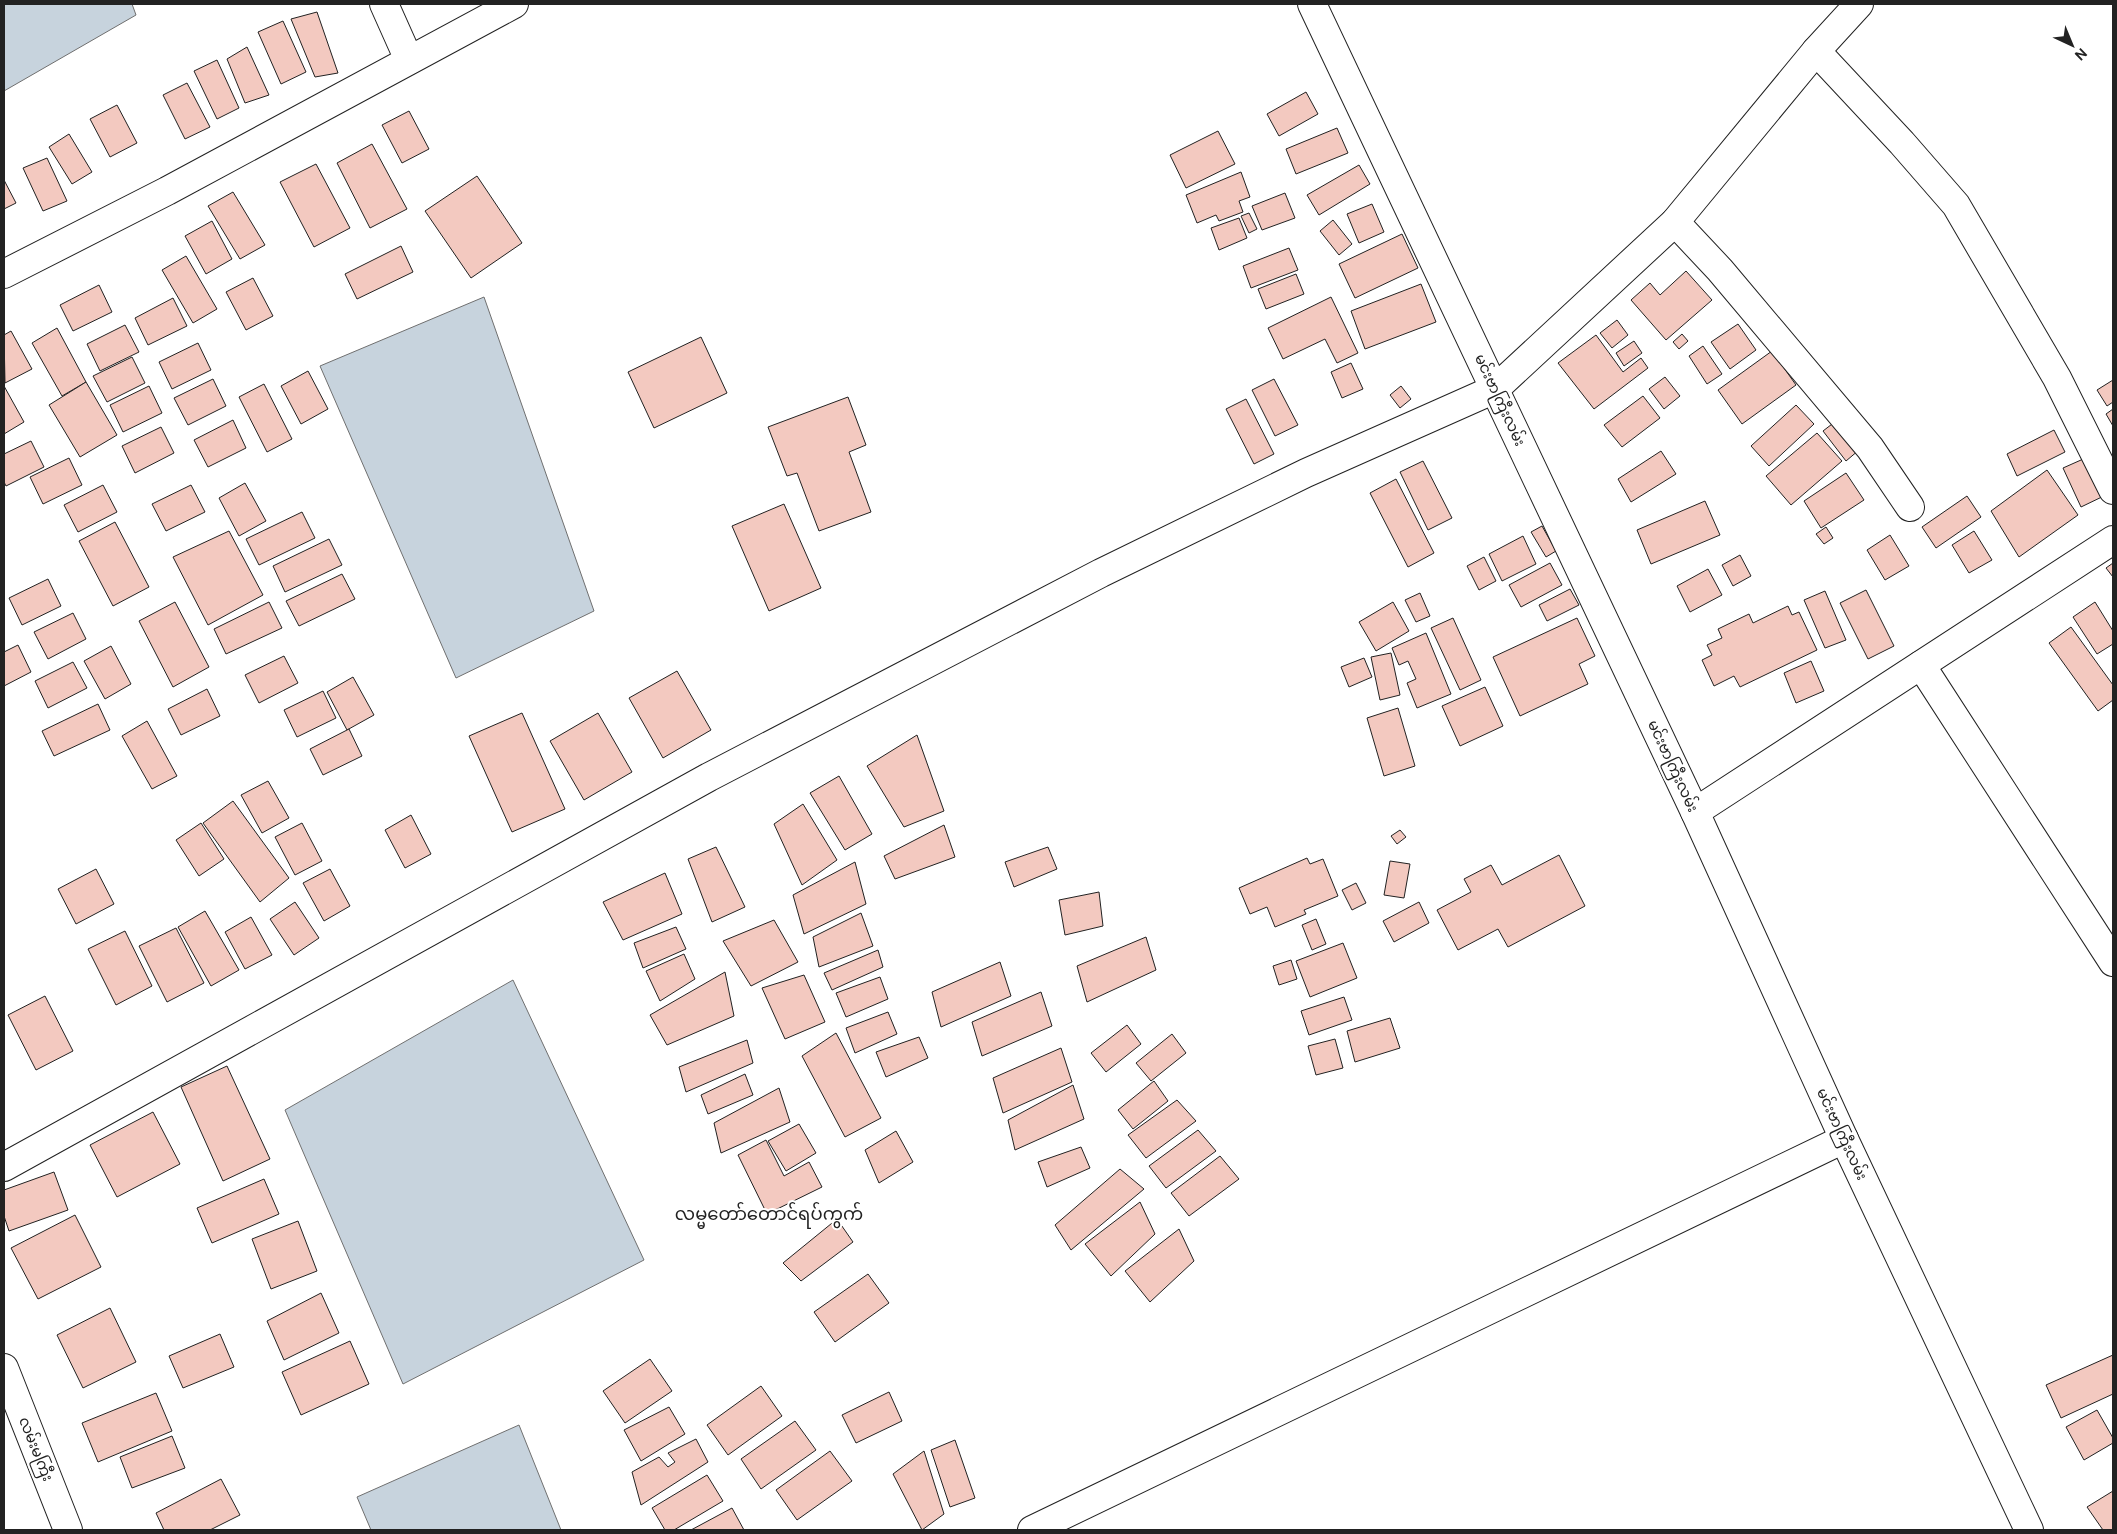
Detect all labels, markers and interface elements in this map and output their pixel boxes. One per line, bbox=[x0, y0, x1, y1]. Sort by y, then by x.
north arrow bbox=[2047, 20, 2097, 70]
text: N bbox=[2071, 44, 2091, 64]
street label: မင်းဗာကြီးလမ်း bbox=[1468, 351, 1530, 450]
street label: မင်းဗာကြီးလမ်း bbox=[1641, 717, 1703, 816]
street label: မင်းဗာကြီးလမ်း bbox=[1810, 1085, 1872, 1184]
district label: လမ္မတော်တောင်ရပ်ကွက် bbox=[675, 1201, 863, 1229]
street label: လမ်းမကြီး bbox=[12, 1414, 58, 1485]

